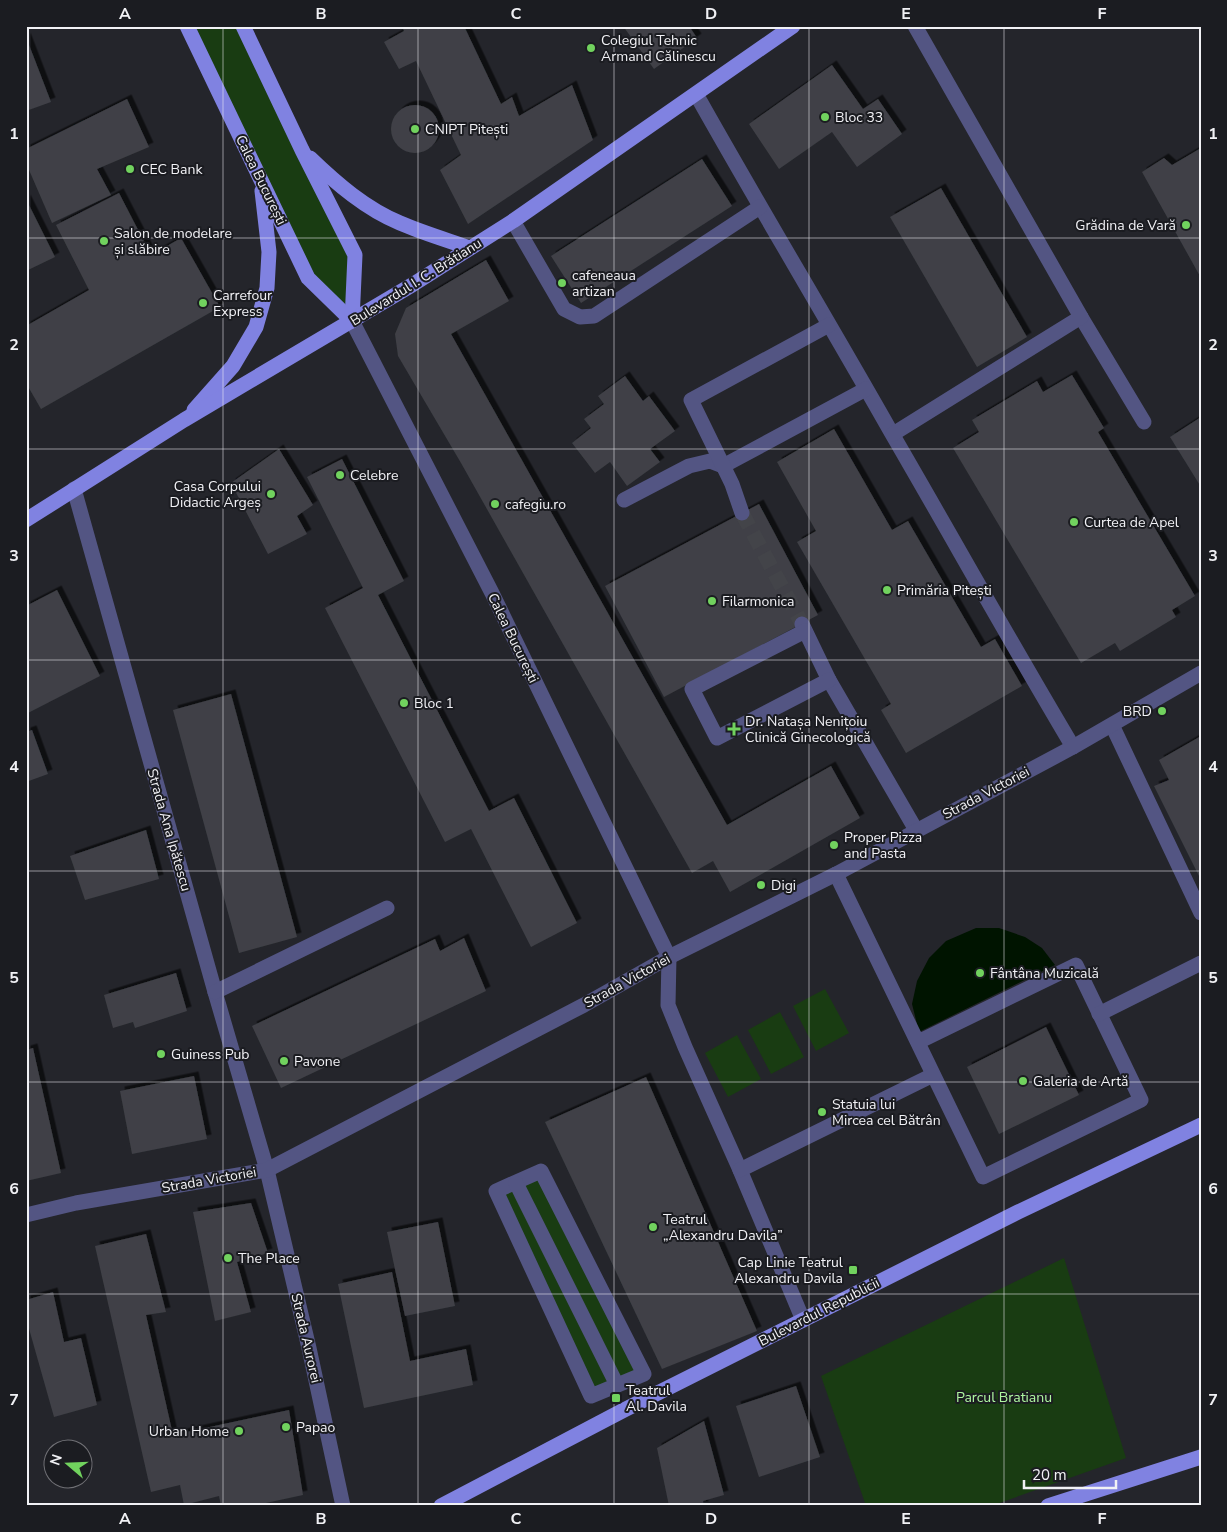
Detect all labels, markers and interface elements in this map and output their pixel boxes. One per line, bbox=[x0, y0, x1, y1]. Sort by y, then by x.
text: A bbox=[119, 3, 131, 25]
text: B bbox=[315, 3, 327, 25]
text: C bbox=[511, 3, 522, 25]
text: D bbox=[705, 3, 717, 25]
text: E bbox=[901, 3, 911, 25]
text: F bbox=[1098, 3, 1107, 25]
place label: Colegiul Tehnic Armand Călinescu bbox=[601, 31, 716, 66]
marker: Colegiul Tehnic Armand Călinescu bbox=[585, 42, 597, 54]
place label: Bloc 33 bbox=[835, 108, 883, 127]
marker: Bloc 33 bbox=[819, 111, 831, 123]
place label: CNIPT Pitești bbox=[425, 120, 508, 139]
text: 1 bbox=[9, 123, 19, 145]
marker: CNIPT Pitești bbox=[409, 123, 421, 135]
text: 1 bbox=[1208, 123, 1218, 145]
street label: Calea București bbox=[231, 132, 291, 228]
place label: CEC Bank bbox=[140, 160, 203, 179]
marker: CEC Bank bbox=[124, 163, 136, 175]
place label: Grădina de Vară bbox=[1075, 216, 1176, 235]
marker: Grădina de Vară bbox=[1180, 219, 1192, 231]
place label: Salon de modelare și slăbire bbox=[114, 224, 232, 259]
street label: Bulevardul I. C. Brătianu bbox=[347, 234, 485, 330]
marker: Salon de modelare și slăbire bbox=[98, 235, 110, 247]
place label: cafeneaua artizan bbox=[572, 266, 636, 301]
marker: cafeneaua artizan bbox=[556, 277, 568, 289]
place label: Carrefour Express bbox=[213, 286, 272, 321]
marker: Carrefour Express bbox=[197, 297, 209, 309]
text: 2 bbox=[9, 334, 19, 356]
text: 2 bbox=[1208, 334, 1218, 356]
place label: Celebre bbox=[350, 466, 398, 485]
marker: Celebre bbox=[334, 469, 346, 481]
place label: Casa Corpului Didactic Argeș bbox=[170, 477, 261, 512]
marker: Casa Corpului Didactic Argeș bbox=[265, 488, 277, 500]
place label: cafegiu.ro bbox=[505, 495, 566, 514]
marker: cafegiu.ro bbox=[489, 498, 501, 510]
place label: Curtea de Apel bbox=[1084, 513, 1180, 532]
marker: Curtea de Apel bbox=[1068, 516, 1080, 528]
text: 3 bbox=[9, 545, 19, 567]
text: 3 bbox=[1208, 545, 1218, 567]
place label: Primăria Pitești bbox=[897, 581, 992, 600]
marker: Primăria Pitești bbox=[881, 584, 893, 596]
street label: Calea București bbox=[483, 590, 543, 686]
place label: Filarmonica bbox=[722, 592, 794, 611]
marker: Filarmonica bbox=[706, 595, 718, 607]
place label: Bloc 1 bbox=[414, 694, 454, 713]
marker: Bloc 1 bbox=[398, 697, 410, 709]
place label: BRD bbox=[1123, 702, 1152, 721]
marker: BRD bbox=[1156, 705, 1168, 717]
place label: Dr. Natașa Nenițoiu Clinică Ginecologică bbox=[745, 712, 871, 747]
marker: Dr. Natașa Nenițoiu Clinică Ginecologică bbox=[727, 722, 741, 736]
text: 4 bbox=[9, 756, 19, 778]
text: 4 bbox=[1208, 756, 1218, 778]
street label: Strada Victoriei bbox=[939, 762, 1033, 824]
street label: Strada Ana Ipătescu bbox=[142, 766, 196, 894]
place label: Proper Pizza and Pasta bbox=[844, 828, 922, 863]
marker: Proper Pizza and Pasta bbox=[828, 839, 840, 851]
place label: Digi bbox=[771, 876, 796, 895]
marker: Digi bbox=[755, 879, 767, 891]
street label: Strada Victoriei bbox=[580, 949, 674, 1013]
place label: Fântâna Muzicală bbox=[990, 964, 1099, 983]
text: 5 bbox=[9, 967, 19, 989]
marker: Fântâna Muzicală bbox=[974, 967, 986, 979]
text: 5 bbox=[1208, 967, 1218, 989]
place label: Guiness Pub bbox=[171, 1045, 250, 1064]
marker: Guiness Pub bbox=[155, 1048, 167, 1060]
place label: Pavone bbox=[294, 1052, 340, 1071]
marker: Pavone bbox=[278, 1055, 290, 1067]
place label: Galeria de Artă bbox=[1033, 1072, 1129, 1091]
marker: Galeria de Artă bbox=[1017, 1075, 1029, 1087]
place label: Statuia lui Mircea cel Bătrân bbox=[832, 1095, 941, 1130]
marker: Statuia lui Mircea cel Bătrân bbox=[816, 1106, 828, 1118]
street label: Strada Victoriei bbox=[160, 1162, 258, 1198]
text: 6 bbox=[9, 1178, 19, 1200]
text: 6 bbox=[1208, 1178, 1218, 1200]
place label: Teatrul „Alexandru Davila” bbox=[663, 1210, 783, 1245]
marker: Teatrul „Alexandru Davila” bbox=[647, 1221, 659, 1233]
place label: The Place bbox=[238, 1249, 300, 1268]
marker: The Place bbox=[222, 1252, 234, 1264]
place label: Cap Linie Teatrul Alexandru Davila bbox=[734, 1253, 844, 1288]
marker: Cap Linie Teatrul Alexandru Davila bbox=[847, 1264, 859, 1276]
street label: Bulevardul Republicii bbox=[755, 1273, 883, 1351]
street label: Strada Aurorei bbox=[286, 1291, 326, 1385]
place label: Teatrul Al. Davila bbox=[626, 1381, 687, 1416]
park label: Parcul Bratianu bbox=[956, 1388, 1052, 1407]
text: 7 bbox=[9, 1389, 19, 1411]
text: 7 bbox=[1208, 1389, 1218, 1411]
marker: Teatrul Al. Davila bbox=[610, 1392, 622, 1404]
place label: Papao bbox=[296, 1418, 336, 1437]
marker: Papao bbox=[280, 1421, 292, 1433]
place label: Urban Home bbox=[149, 1422, 229, 1441]
marker: Urban Home bbox=[233, 1425, 245, 1437]
north arrow bbox=[42, 1440, 92, 1490]
text: N bbox=[45, 1452, 67, 1468]
scale bar bbox=[1024, 1457, 1117, 1489]
text: 20 m bbox=[1032, 1465, 1067, 1485]
text: A bbox=[119, 1508, 131, 1530]
text: B bbox=[315, 1508, 327, 1530]
text: C bbox=[511, 1508, 522, 1530]
text: D bbox=[705, 1508, 717, 1530]
text: E bbox=[901, 1508, 911, 1530]
text: F bbox=[1098, 1508, 1107, 1530]

